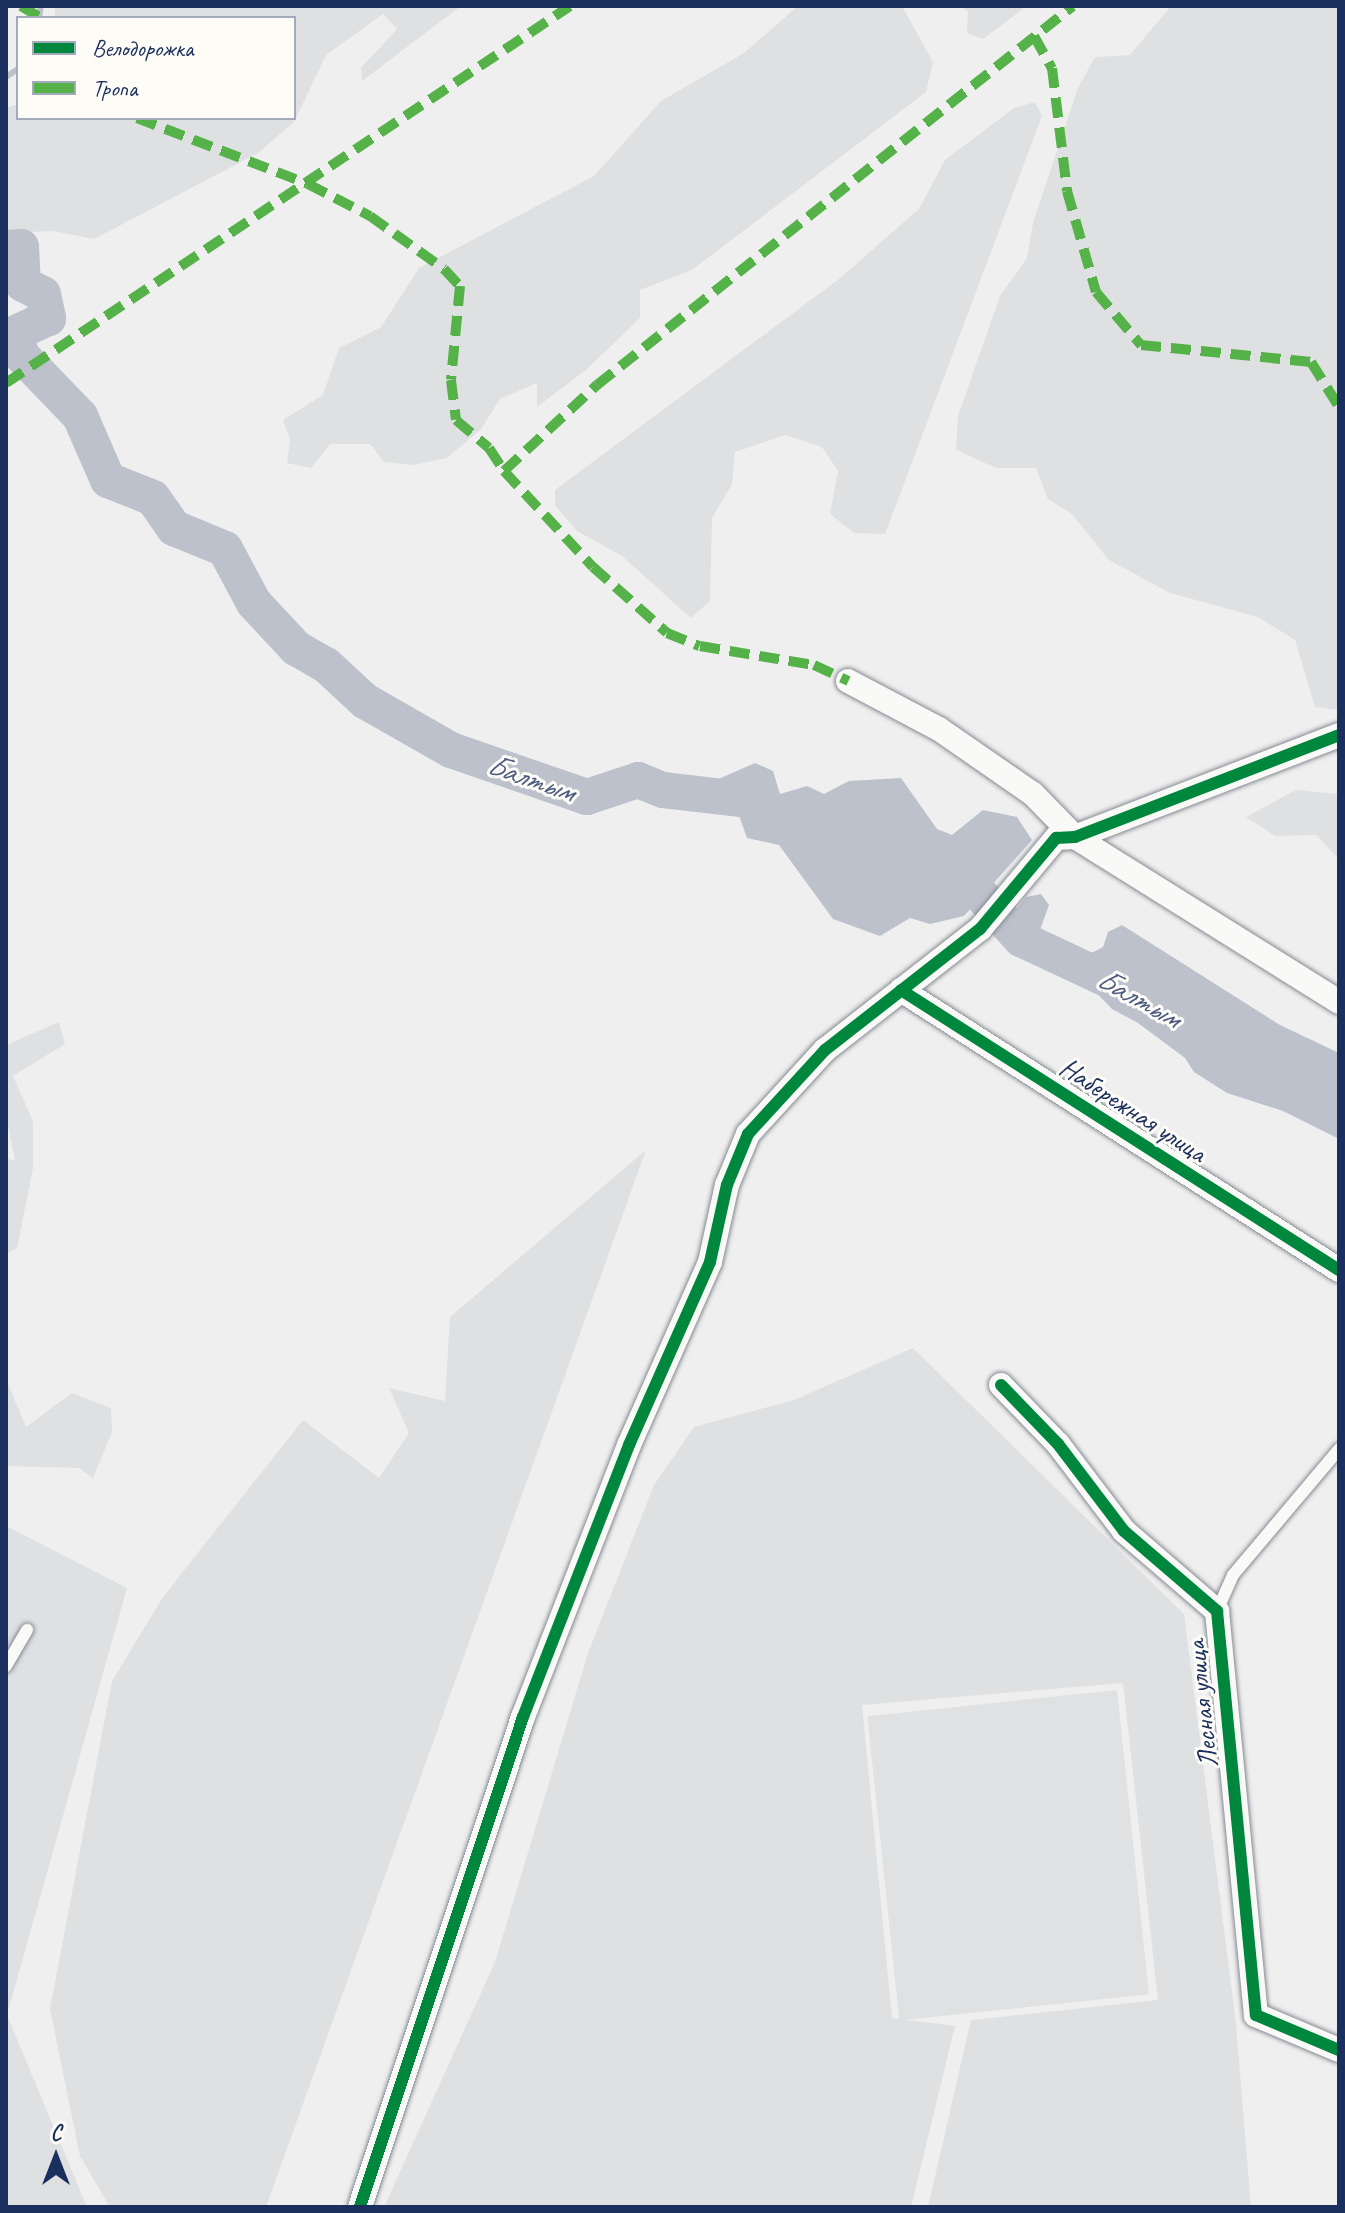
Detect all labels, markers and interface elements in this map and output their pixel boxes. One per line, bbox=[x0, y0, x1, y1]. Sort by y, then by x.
legend bbox=[16, 16, 296, 120]
text: Велодорожка bbox=[92, 33, 193, 63]
text: Тропа bbox=[92, 73, 137, 103]
water label: Балтым bbox=[483, 746, 579, 810]
water label: Балтым bbox=[1091, 960, 1187, 1036]
street label: Набережная улица bbox=[1052, 1049, 1214, 1171]
street label: Лесная улица bbox=[1179, 1639, 1225, 1769]
north arrow bbox=[16, 2117, 96, 2197]
text: С bbox=[51, 2119, 61, 2147]

